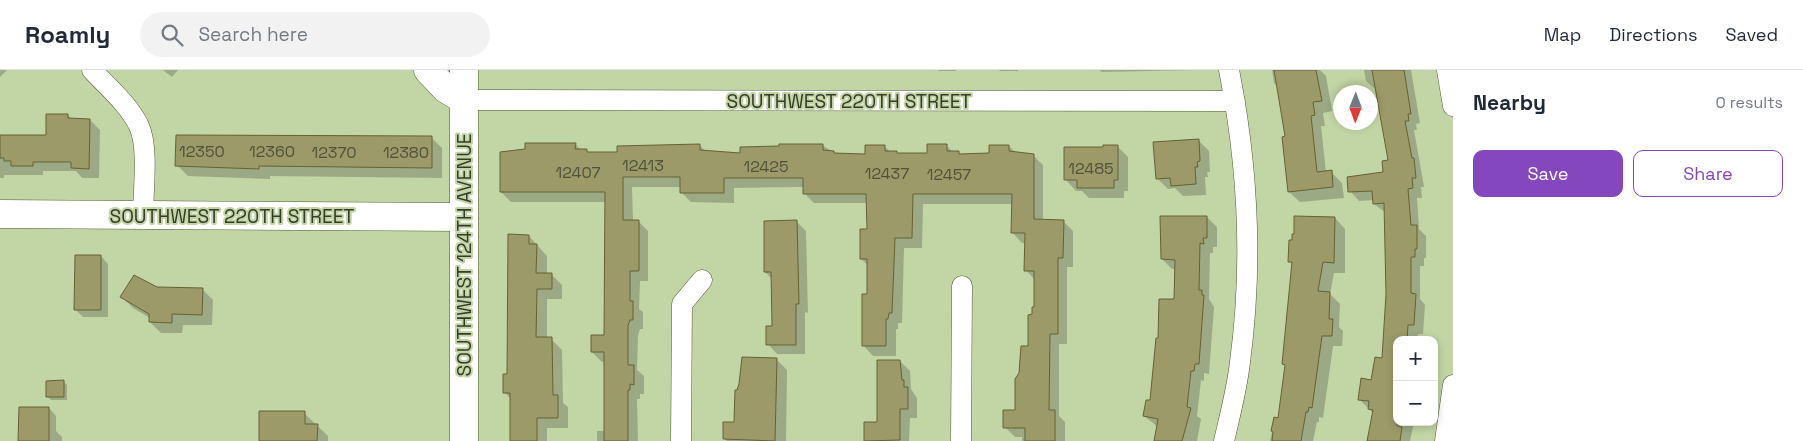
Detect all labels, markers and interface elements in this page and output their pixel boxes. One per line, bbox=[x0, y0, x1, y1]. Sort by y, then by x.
search box bbox=[140, 12, 490, 57]
text: Roamly bbox=[25, 19, 110, 50]
icon: search bbox=[158, 21, 186, 49]
text: Search here bbox=[198, 22, 308, 47]
text: Map bbox=[1544, 23, 1581, 46]
text: Directions bbox=[1609, 23, 1698, 46]
text: Saved bbox=[1726, 23, 1778, 46]
north arrow bbox=[1333, 85, 1378, 130]
street label: SOUTHWEST 220TH STREET bbox=[726, 89, 972, 114]
text: Nearby bbox=[1473, 89, 1546, 116]
text: 0 results bbox=[1715, 92, 1783, 113]
street label: SOUTHWEST 124TH AVENUE bbox=[452, 134, 477, 377]
house number: 12350 bbox=[179, 141, 225, 162]
house number: 12360 bbox=[249, 141, 295, 162]
house number: 12370 bbox=[311, 142, 357, 163]
house number: 12380 bbox=[383, 142, 429, 163]
button: Save bbox=[1473, 150, 1623, 197]
button: Share bbox=[1633, 150, 1783, 197]
house number: 12413 bbox=[622, 155, 664, 176]
house number: 12425 bbox=[743, 156, 789, 177]
house number: 12485 bbox=[1068, 158, 1114, 179]
house number: 12407 bbox=[556, 162, 600, 183]
house number: 12437 bbox=[865, 163, 909, 184]
house number: 12457 bbox=[927, 164, 971, 185]
street label: SOUTHWEST 220TH STREET bbox=[109, 204, 355, 229]
map controls bbox=[1393, 336, 1438, 426]
button: + bbox=[1393, 336, 1438, 381]
button: − bbox=[1393, 381, 1438, 426]

